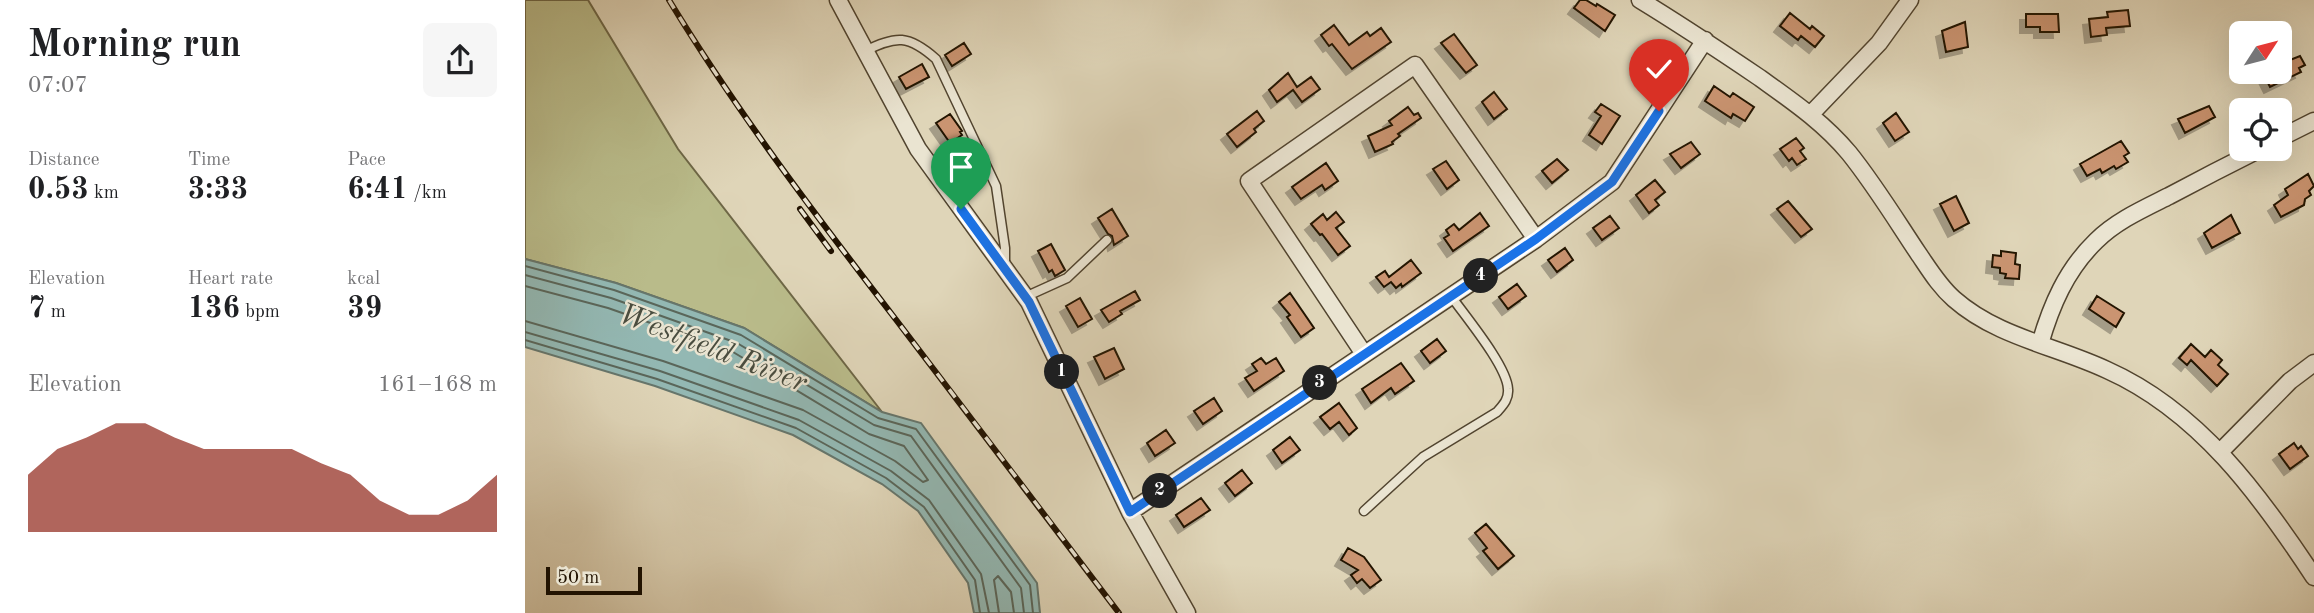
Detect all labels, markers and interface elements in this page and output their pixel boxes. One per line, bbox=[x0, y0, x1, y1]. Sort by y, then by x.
north arrow bbox=[2229, 21, 2293, 84]
map controls bbox=[2229, 21, 2292, 161]
button: share bbox=[423, 23, 497, 97]
text: Morning run bbox=[28, 27, 241, 65]
pin bbox=[1629, 39, 1689, 111]
icon: check bbox=[1640, 50, 1678, 88]
text: 07:07 bbox=[28, 74, 88, 97]
button: locate bbox=[2229, 98, 2292, 161]
pin bbox=[931, 137, 991, 209]
icon: arrive bbox=[942, 148, 980, 186]
text: Distance bbox=[28, 151, 100, 170]
text: Time bbox=[188, 151, 230, 170]
text: Pace bbox=[347, 151, 386, 170]
text: 0.53 bbox=[28, 175, 89, 205]
text: 3:33 bbox=[188, 175, 248, 205]
text: 6:41 bbox=[347, 175, 408, 205]
text: km bbox=[89, 184, 119, 203]
text: /km bbox=[408, 184, 447, 203]
pin: 4 bbox=[1464, 258, 1499, 294]
text: 4 bbox=[1475, 266, 1486, 285]
text: Elevation bbox=[28, 270, 105, 289]
text: Heart rate bbox=[188, 270, 273, 289]
text: kcal bbox=[347, 270, 380, 289]
text: 7 bbox=[28, 294, 45, 324]
text: 136 bbox=[188, 294, 240, 324]
text: 39 bbox=[347, 294, 382, 324]
water label: Westfield River bbox=[614, 299, 812, 399]
text: m bbox=[45, 303, 66, 322]
text: bpm bbox=[240, 303, 280, 322]
pin: 1 bbox=[1045, 354, 1079, 390]
text: 1 bbox=[1056, 362, 1067, 381]
pin: 3 bbox=[1303, 366, 1337, 400]
text: Elevation bbox=[28, 373, 122, 396]
text: 161–168 m bbox=[378, 373, 497, 396]
text: 3 bbox=[1314, 373, 1325, 392]
pin: 2 bbox=[1143, 474, 1177, 508]
text: 2 bbox=[1154, 481, 1165, 500]
scale bar bbox=[546, 564, 642, 596]
text: 50 m bbox=[557, 569, 599, 588]

